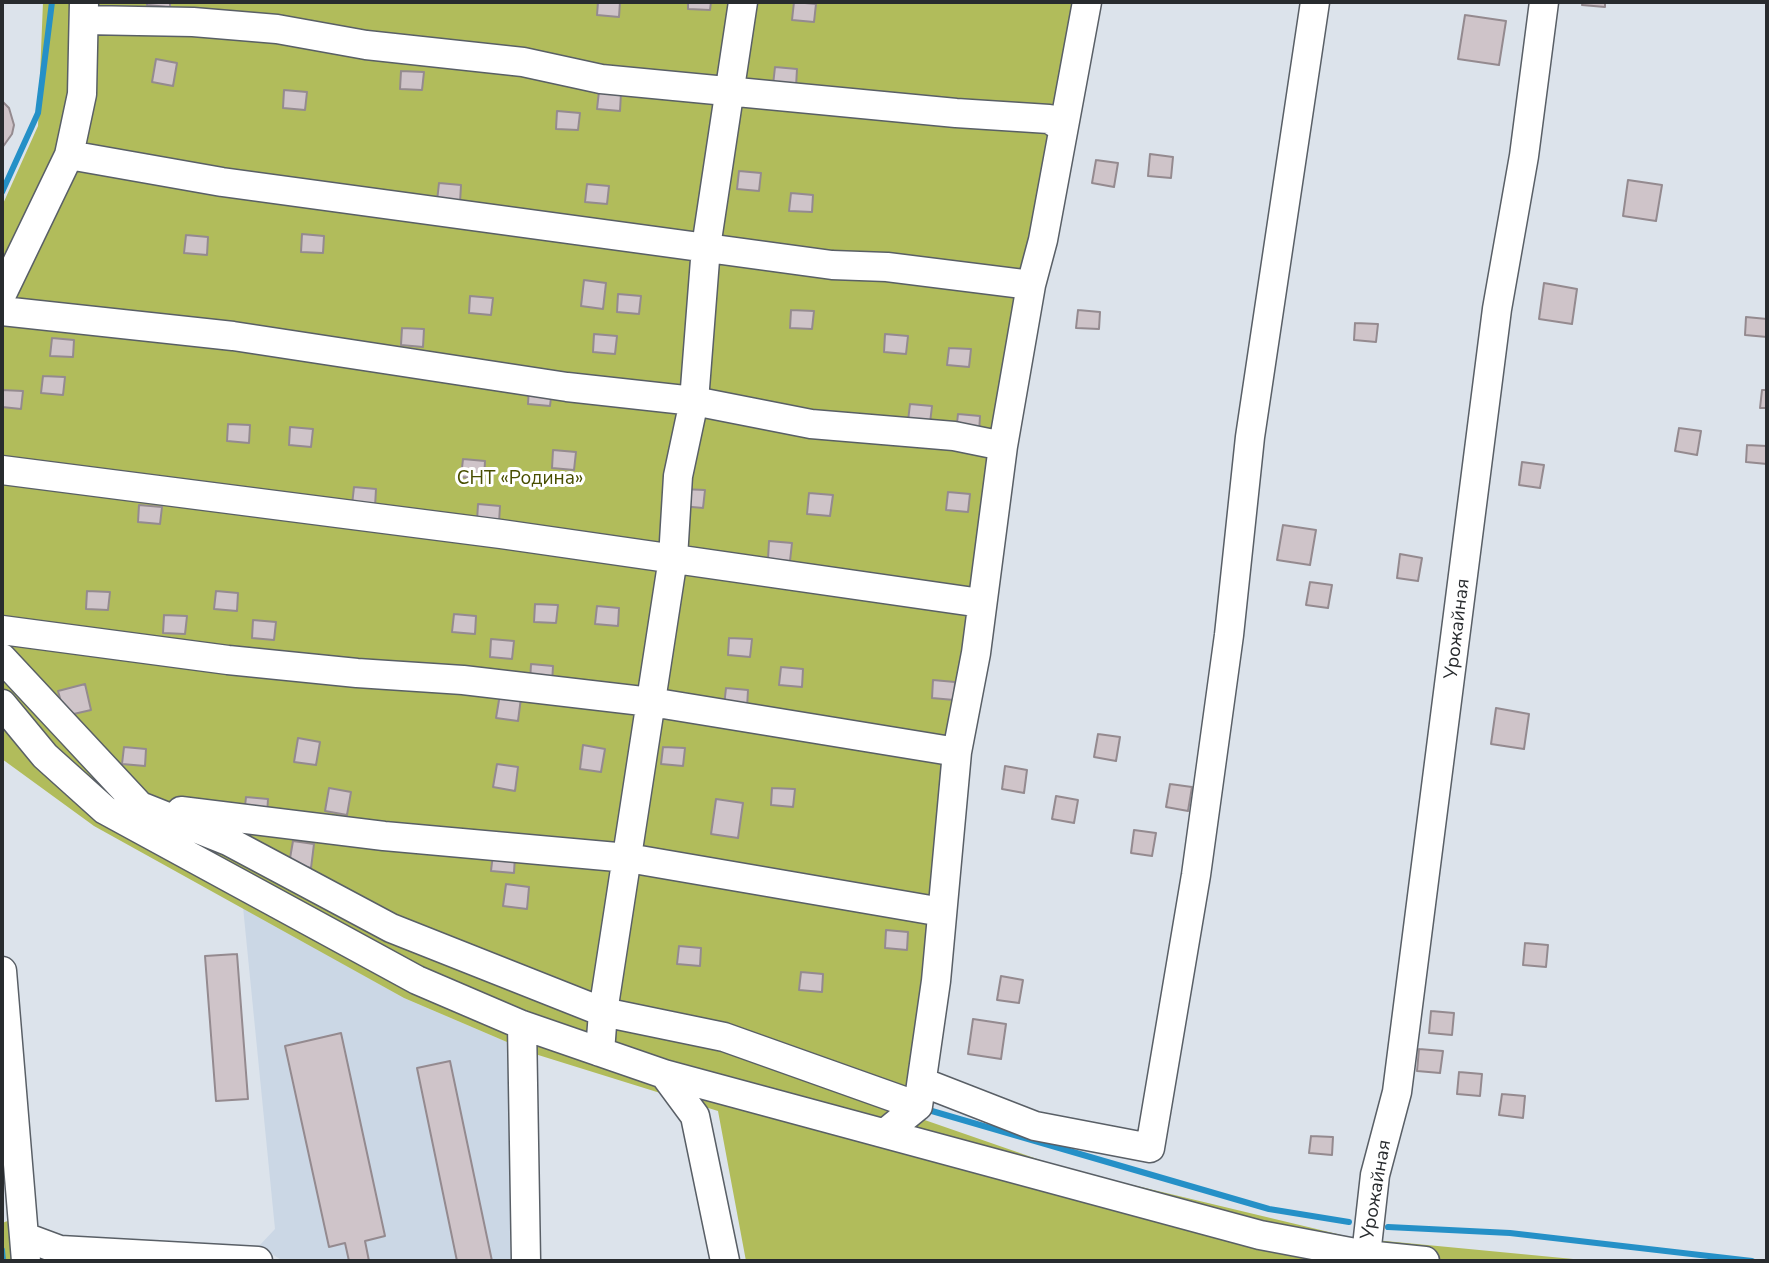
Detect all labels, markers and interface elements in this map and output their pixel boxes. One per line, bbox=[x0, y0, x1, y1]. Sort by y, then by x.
park label: СНТ «Родина» bbox=[457, 468, 583, 490]
street label: Урожайная bbox=[1441, 577, 1475, 681]
street label: Урожайная bbox=[1357, 1138, 1397, 1242]

